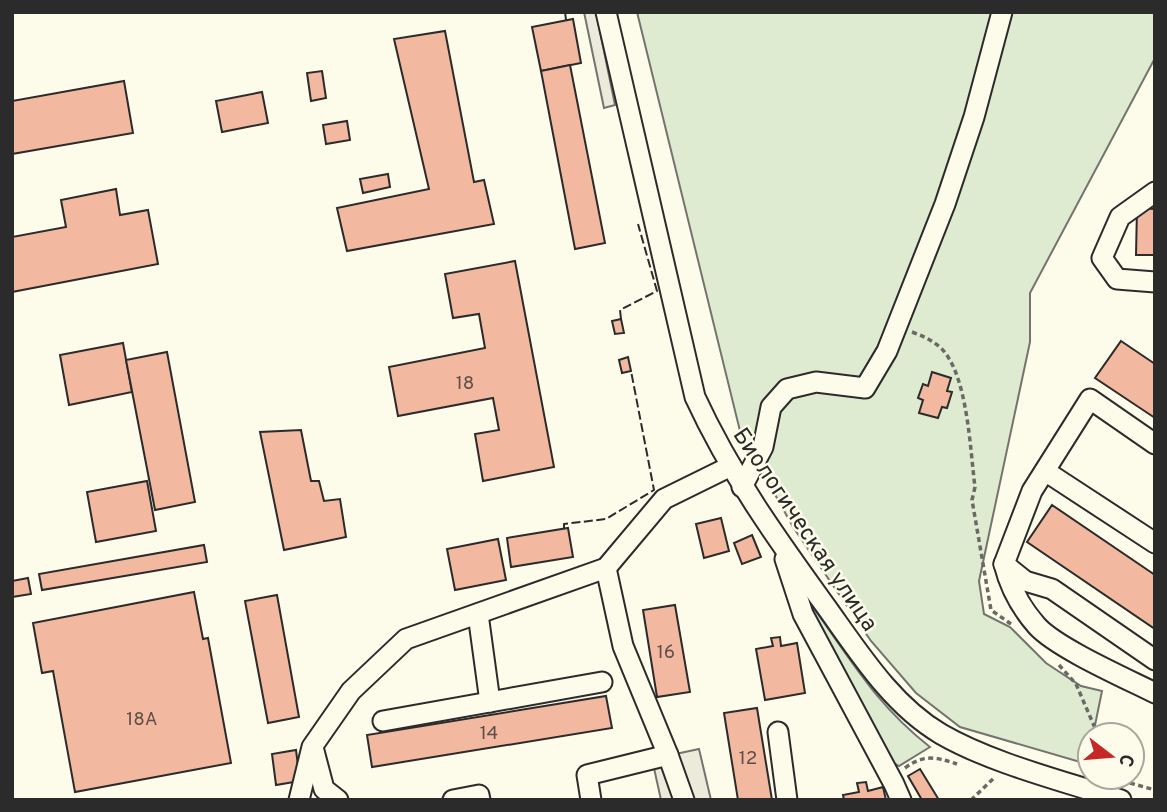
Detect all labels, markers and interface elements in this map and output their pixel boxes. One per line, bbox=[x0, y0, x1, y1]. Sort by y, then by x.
house number: 18 bbox=[456, 372, 474, 396]
street label: Биологическая улица bbox=[725, 423, 883, 638]
house number: 16 bbox=[657, 641, 675, 665]
house number: 18А bbox=[126, 708, 158, 732]
north arrow bbox=[1076, 721, 1146, 791]
house number: 14 bbox=[480, 722, 498, 746]
house number: 12 bbox=[739, 747, 757, 771]
text: С bbox=[1112, 751, 1139, 769]

